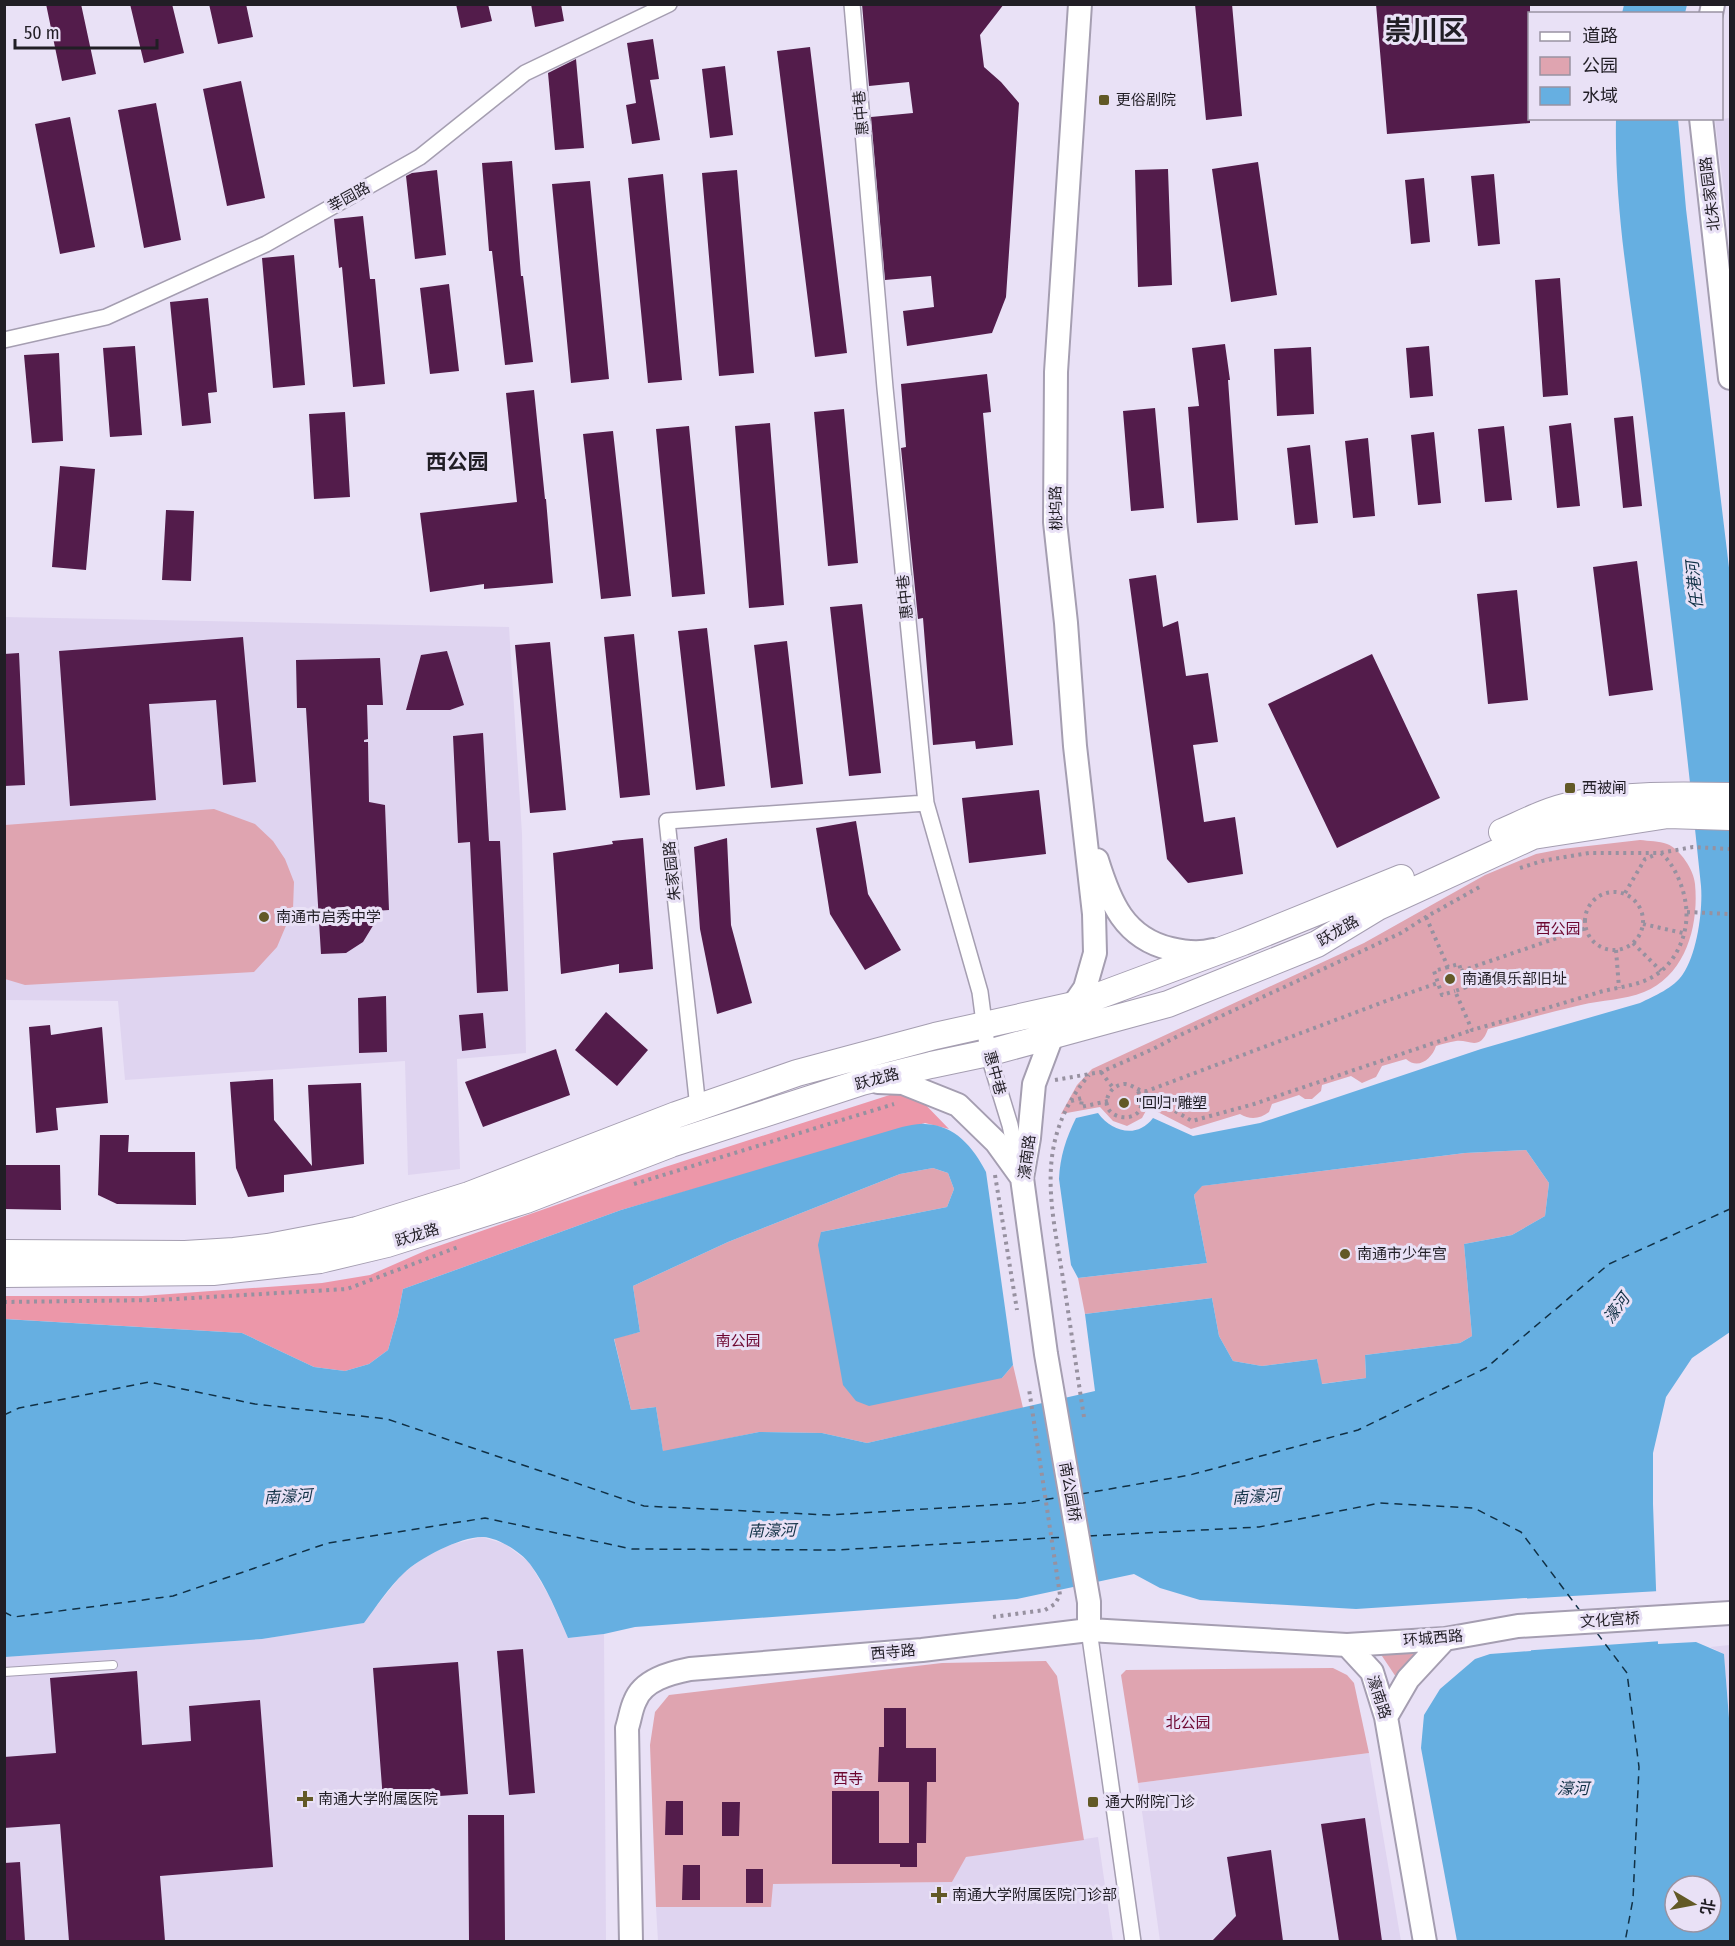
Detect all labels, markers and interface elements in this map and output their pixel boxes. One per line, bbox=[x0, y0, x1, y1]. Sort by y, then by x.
scale bar bbox=[15, 12, 158, 50]
legend bbox=[1528, 12, 1723, 120]
district label: 崇川区 bbox=[1385, 15, 1466, 47]
text: 50 m bbox=[24, 22, 60, 44]
text: 道路 bbox=[1582, 25, 1618, 47]
text: 公园 bbox=[1582, 55, 1618, 77]
text: 水域 bbox=[1582, 85, 1618, 107]
street label: 惠中巷 bbox=[850, 90, 872, 136]
place label: 更俗剧院 bbox=[1116, 91, 1176, 109]
marker: 更俗剧院 bbox=[1097, 93, 1111, 107]
street label: 北朱家园路 bbox=[1696, 156, 1724, 232]
street label: 莘园路 bbox=[325, 178, 373, 216]
district label: 西公园 bbox=[426, 449, 489, 475]
street label: 桃坞路 bbox=[1047, 485, 1065, 531]
water label: 任港河 bbox=[1682, 557, 1706, 610]
street label: 惠中巷 bbox=[894, 574, 916, 620]
place label: 西被闸 bbox=[1582, 779, 1627, 797]
marker: 西被闸 bbox=[1563, 781, 1577, 795]
street label: 朱家园路 bbox=[660, 840, 684, 902]
place label: 南通市启秀中学 bbox=[276, 908, 381, 926]
marker: 南通市启秀中学 bbox=[257, 910, 271, 924]
street label: 跃龙路 bbox=[1314, 912, 1362, 950]
park label: 西公园 bbox=[1535, 920, 1581, 938]
place label: 南通俱乐部旧址 bbox=[1462, 970, 1567, 988]
marker: 南通俱乐部旧址 bbox=[1443, 972, 1457, 986]
street label: 惠中巷 bbox=[980, 1049, 1010, 1097]
street label: 跃龙路 bbox=[853, 1064, 901, 1094]
place label: "回归"雕塑 bbox=[1136, 1094, 1207, 1112]
marker: "回归"雕塑 bbox=[1117, 1096, 1131, 1110]
street label: 濠南路 bbox=[1015, 1134, 1039, 1180]
street label: 跃龙路 bbox=[393, 1220, 441, 1250]
place label: 南通市少年宫 bbox=[1357, 1245, 1447, 1263]
marker: 南通市少年宫 bbox=[1338, 1247, 1352, 1261]
water label: 濠河 bbox=[1599, 1287, 1635, 1327]
park label: 南公园 bbox=[715, 1332, 761, 1350]
street label: 南公园桥 bbox=[1056, 1461, 1084, 1523]
water label: 南濠河 bbox=[1231, 1485, 1284, 1508]
water label: 南濠河 bbox=[264, 1486, 315, 1507]
water label: 南濠河 bbox=[748, 1521, 799, 1540]
street label: 文化宫桥 bbox=[1579, 1609, 1641, 1631]
street label: 环城西路 bbox=[1402, 1626, 1464, 1650]
street label: 西寺路 bbox=[870, 1641, 916, 1663]
street label: 濠南路 bbox=[1363, 1673, 1395, 1721]
park label: 北公园 bbox=[1165, 1714, 1211, 1732]
park label: 西寺 bbox=[833, 1770, 863, 1788]
water label: 濠河 bbox=[1557, 1779, 1592, 1798]
marker: 南通大学附属医院 bbox=[296, 1790, 314, 1808]
place label: 南通大学附属医院 bbox=[318, 1790, 438, 1808]
place label: 通大附院门诊 bbox=[1105, 1793, 1195, 1811]
marker: 通大附院门诊 bbox=[1086, 1795, 1100, 1809]
north arrow bbox=[1663, 1874, 1723, 1934]
marker: 南通大学附属医院门诊部 bbox=[930, 1886, 948, 1904]
place label: 南通大学附属医院门诊部 bbox=[952, 1886, 1117, 1904]
text: 北 bbox=[1697, 1897, 1718, 1916]

